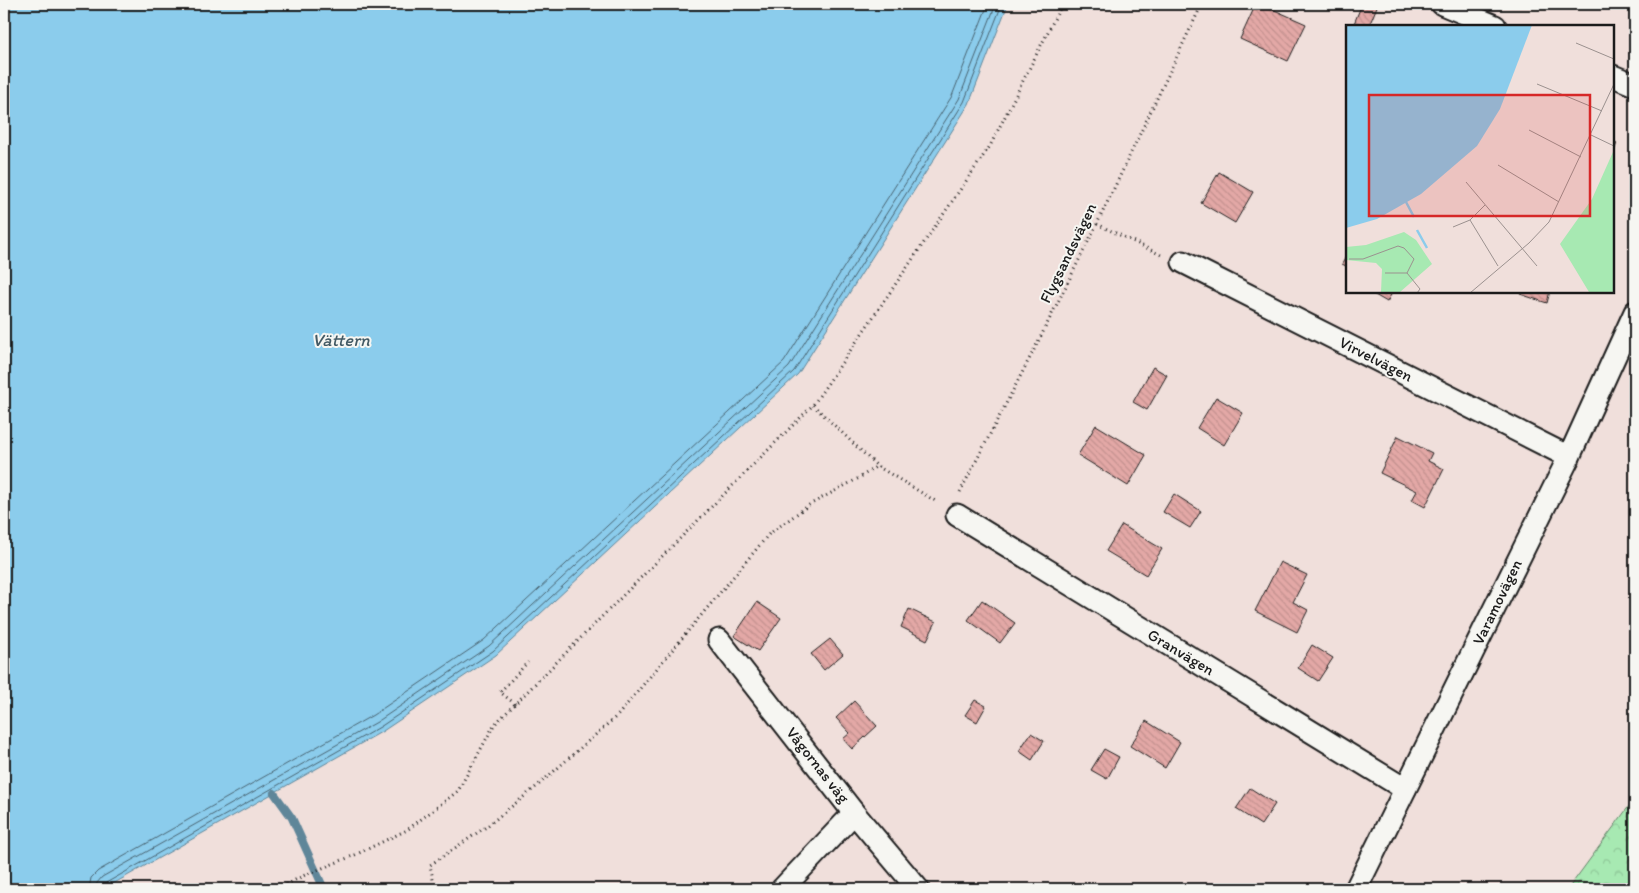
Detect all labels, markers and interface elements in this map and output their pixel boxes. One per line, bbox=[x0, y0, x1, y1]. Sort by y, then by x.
inset map bbox=[1346, 25, 1614, 292]
street label: Flygsandsvägen bbox=[1036, 200, 1100, 306]
water label: Vättern bbox=[312, 329, 370, 351]
street label: Virvelvägen bbox=[1336, 332, 1416, 386]
street label: Varamovägen bbox=[1468, 556, 1526, 648]
street label: Granvägen bbox=[1144, 625, 1218, 680]
street label: Vågornas väg bbox=[782, 723, 854, 807]

